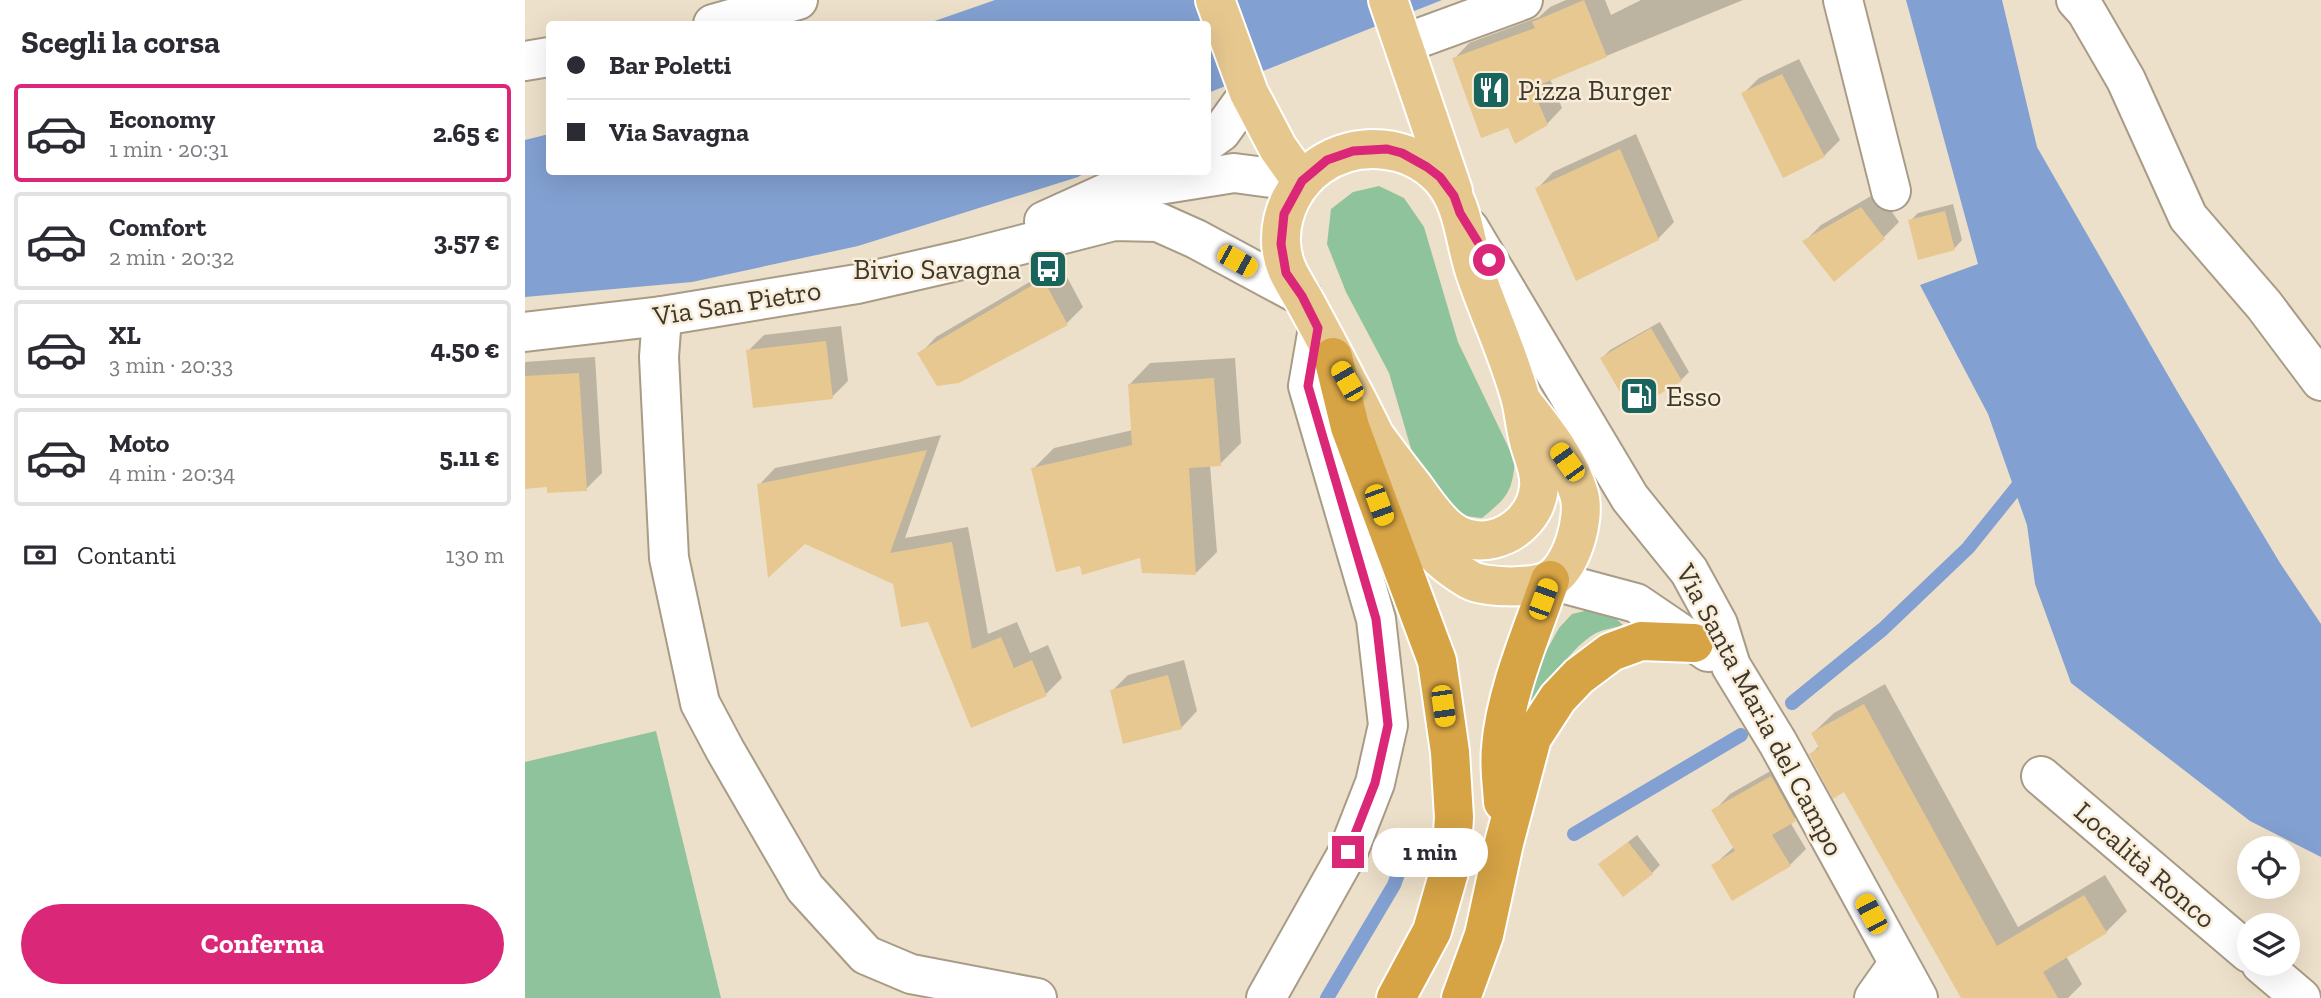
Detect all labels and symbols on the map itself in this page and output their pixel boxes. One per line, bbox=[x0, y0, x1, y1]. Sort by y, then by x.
restaurant icon: Pizza Burger bbox=[1470, 69, 1512, 111]
place label: Pizza Burger bbox=[1518, 74, 1672, 107]
car bbox=[1214, 242, 1261, 280]
route start bbox=[1473, 244, 1505, 276]
bus stop icon: Bivio Savagna bbox=[1027, 248, 1069, 290]
place label: Bivio Savagna bbox=[853, 253, 1021, 286]
street label: Via San Pietro bbox=[650, 273, 823, 333]
car bbox=[1328, 358, 1367, 404]
fuel station icon: Esso bbox=[1618, 375, 1660, 417]
place label: Esso bbox=[1666, 380, 1721, 413]
car bbox=[1547, 439, 1588, 485]
car bbox=[1362, 482, 1397, 528]
street label: Via Santa Maria del Campo bbox=[1669, 558, 1851, 861]
car bbox=[1526, 576, 1561, 622]
car bbox=[1430, 684, 1457, 728]
street label: Località Ronco bbox=[2068, 795, 2222, 935]
callout: 1 min bbox=[1373, 828, 1488, 876]
route end bbox=[1332, 836, 1364, 868]
car bbox=[1852, 891, 1891, 937]

